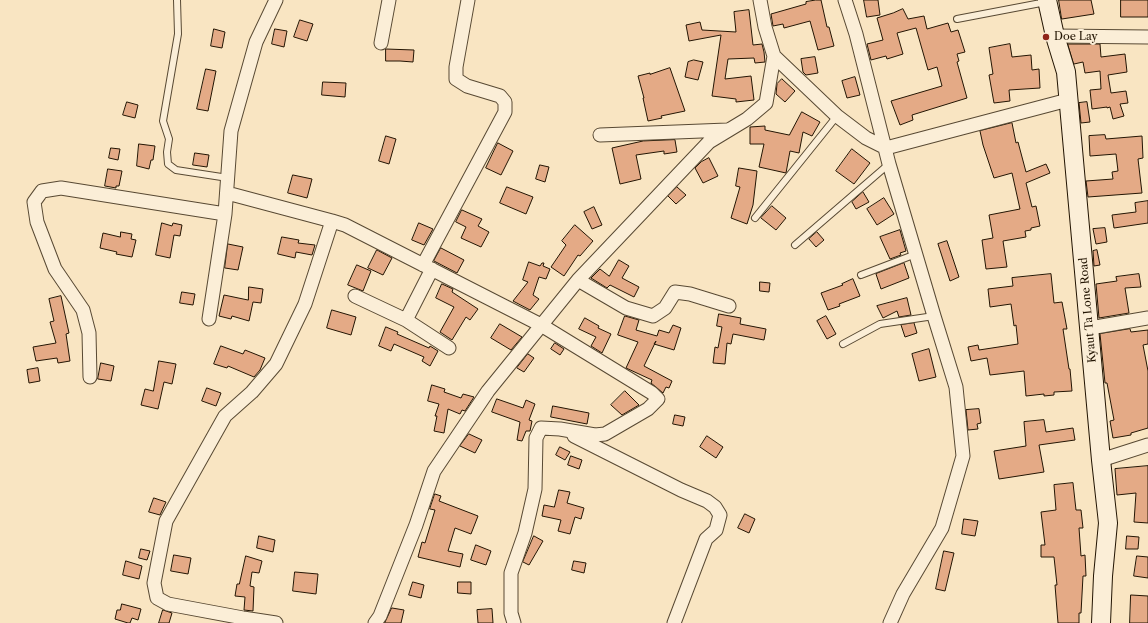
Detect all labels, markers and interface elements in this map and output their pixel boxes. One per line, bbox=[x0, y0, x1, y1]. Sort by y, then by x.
place label: Doe Lay bbox=[1054, 30, 1098, 44]
marker: Doe Lay bbox=[1041, 32, 1051, 42]
street label: Kyaut Ta Lone Road bbox=[1077, 257, 1099, 363]

